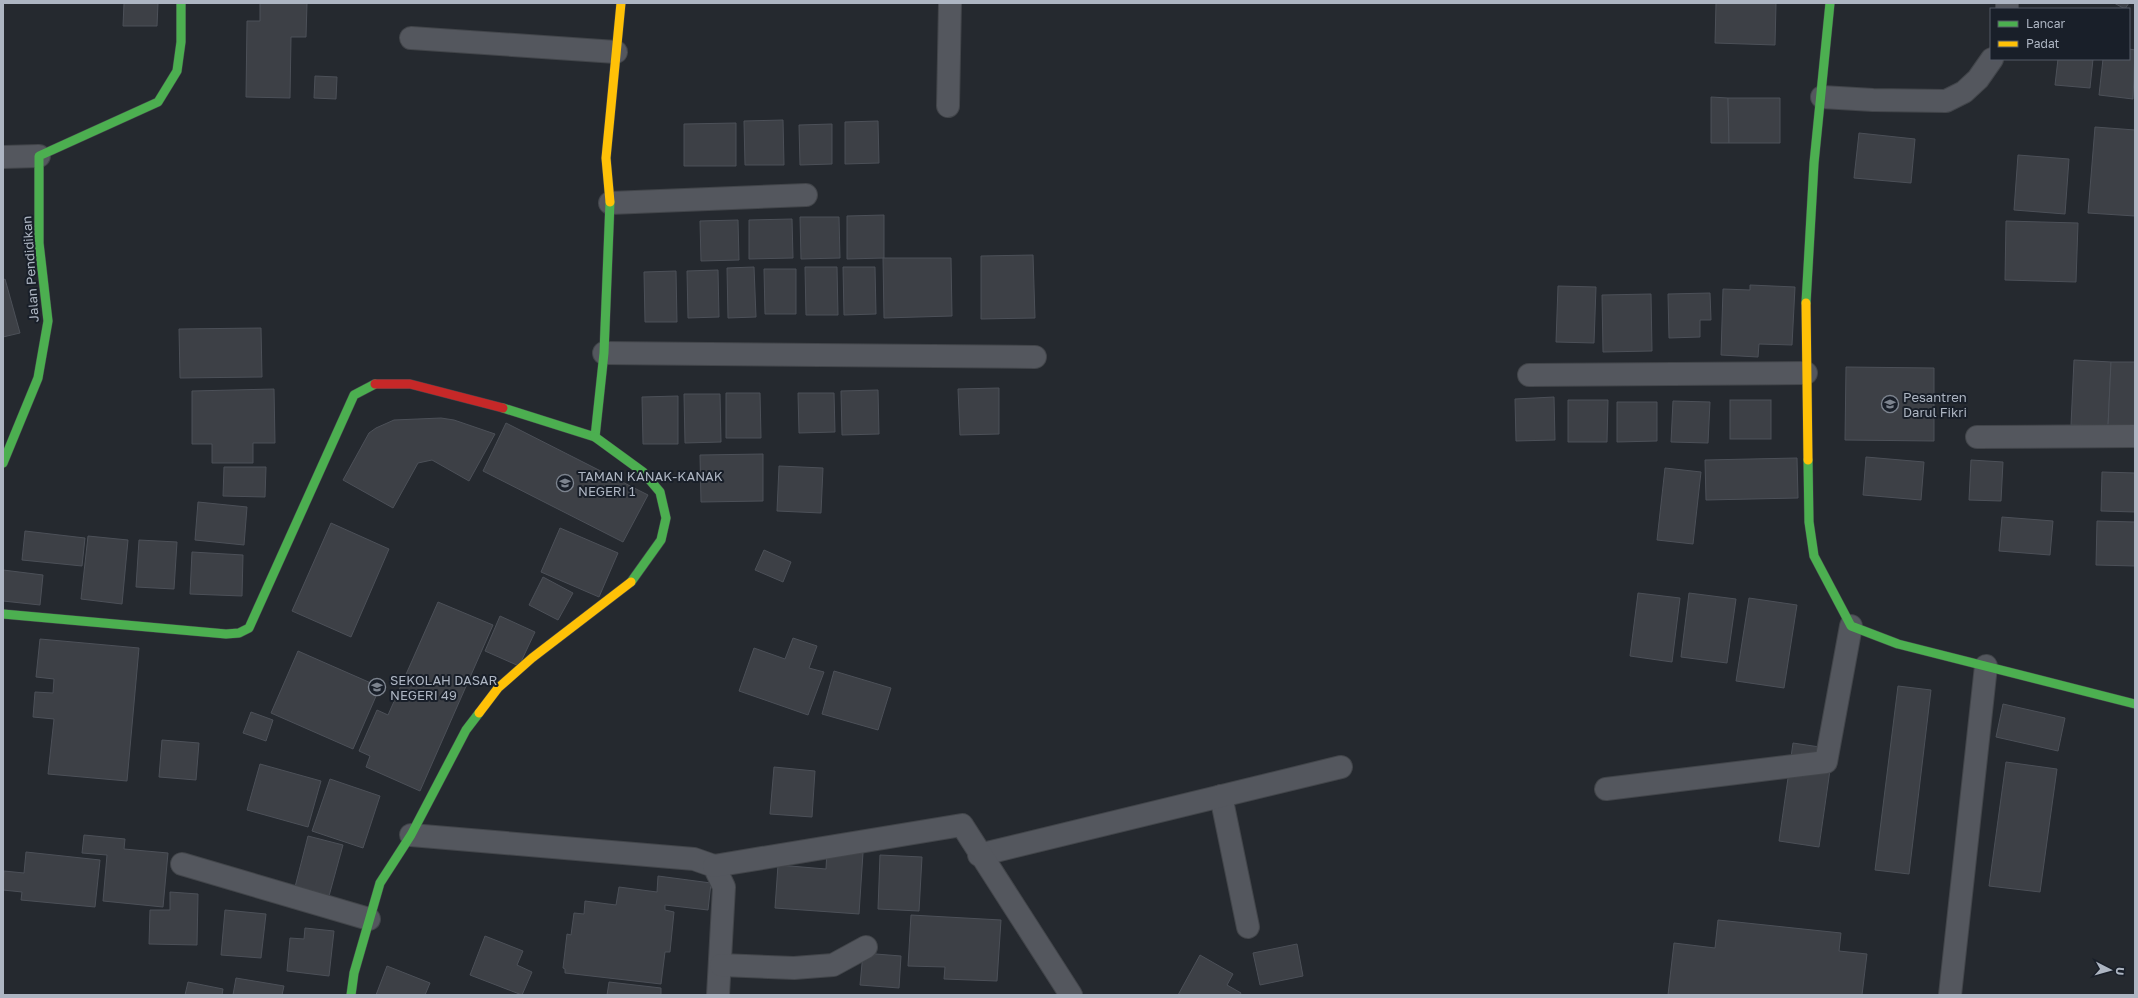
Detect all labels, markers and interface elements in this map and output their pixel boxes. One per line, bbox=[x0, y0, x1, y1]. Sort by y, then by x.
legend bbox=[1990, 8, 2130, 60]
text: Lancar bbox=[2026, 16, 2065, 31]
text: Padat bbox=[2026, 36, 2060, 51]
street label: Jalan Pendidikan bbox=[18, 215, 42, 323]
place label: Pesantren Darul Fikri bbox=[1903, 389, 1967, 420]
school or university icon: Pesantren Darul Fikri bbox=[1880, 394, 1900, 414]
place label: TAMAN KANAK-KANAK NEGERI 1 bbox=[578, 468, 723, 499]
school or university icon: TAMAN KANAK-KANAK NEGERI 1 bbox=[555, 473, 575, 493]
place label: SEKOLAH DASAR NEGERI 49 bbox=[390, 672, 498, 703]
school or university icon: SEKOLAH DASAR NEGERI 49 bbox=[367, 677, 387, 697]
north arrow bbox=[2090, 950, 2130, 990]
text: U bbox=[2114, 966, 2127, 976]

